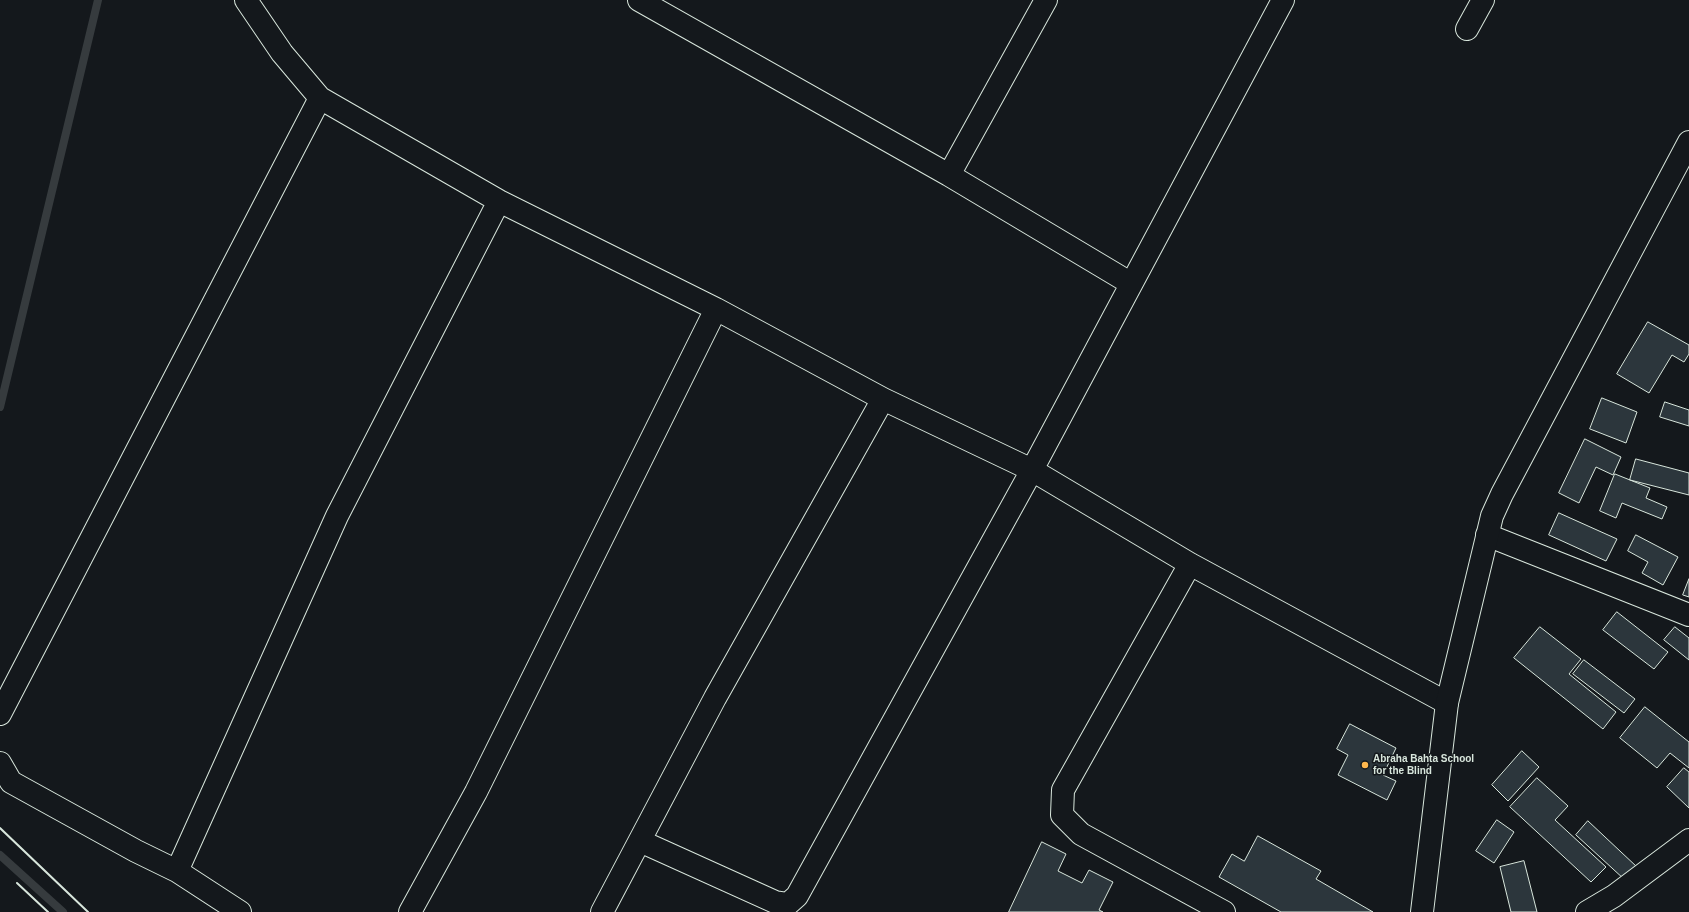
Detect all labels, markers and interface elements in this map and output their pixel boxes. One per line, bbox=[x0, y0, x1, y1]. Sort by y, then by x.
place label: Abraha Bahta School for the Blind bbox=[1373, 753, 1474, 776]
marker: Abraha Bahta School for the Blind bbox=[1360, 760, 1370, 770]

